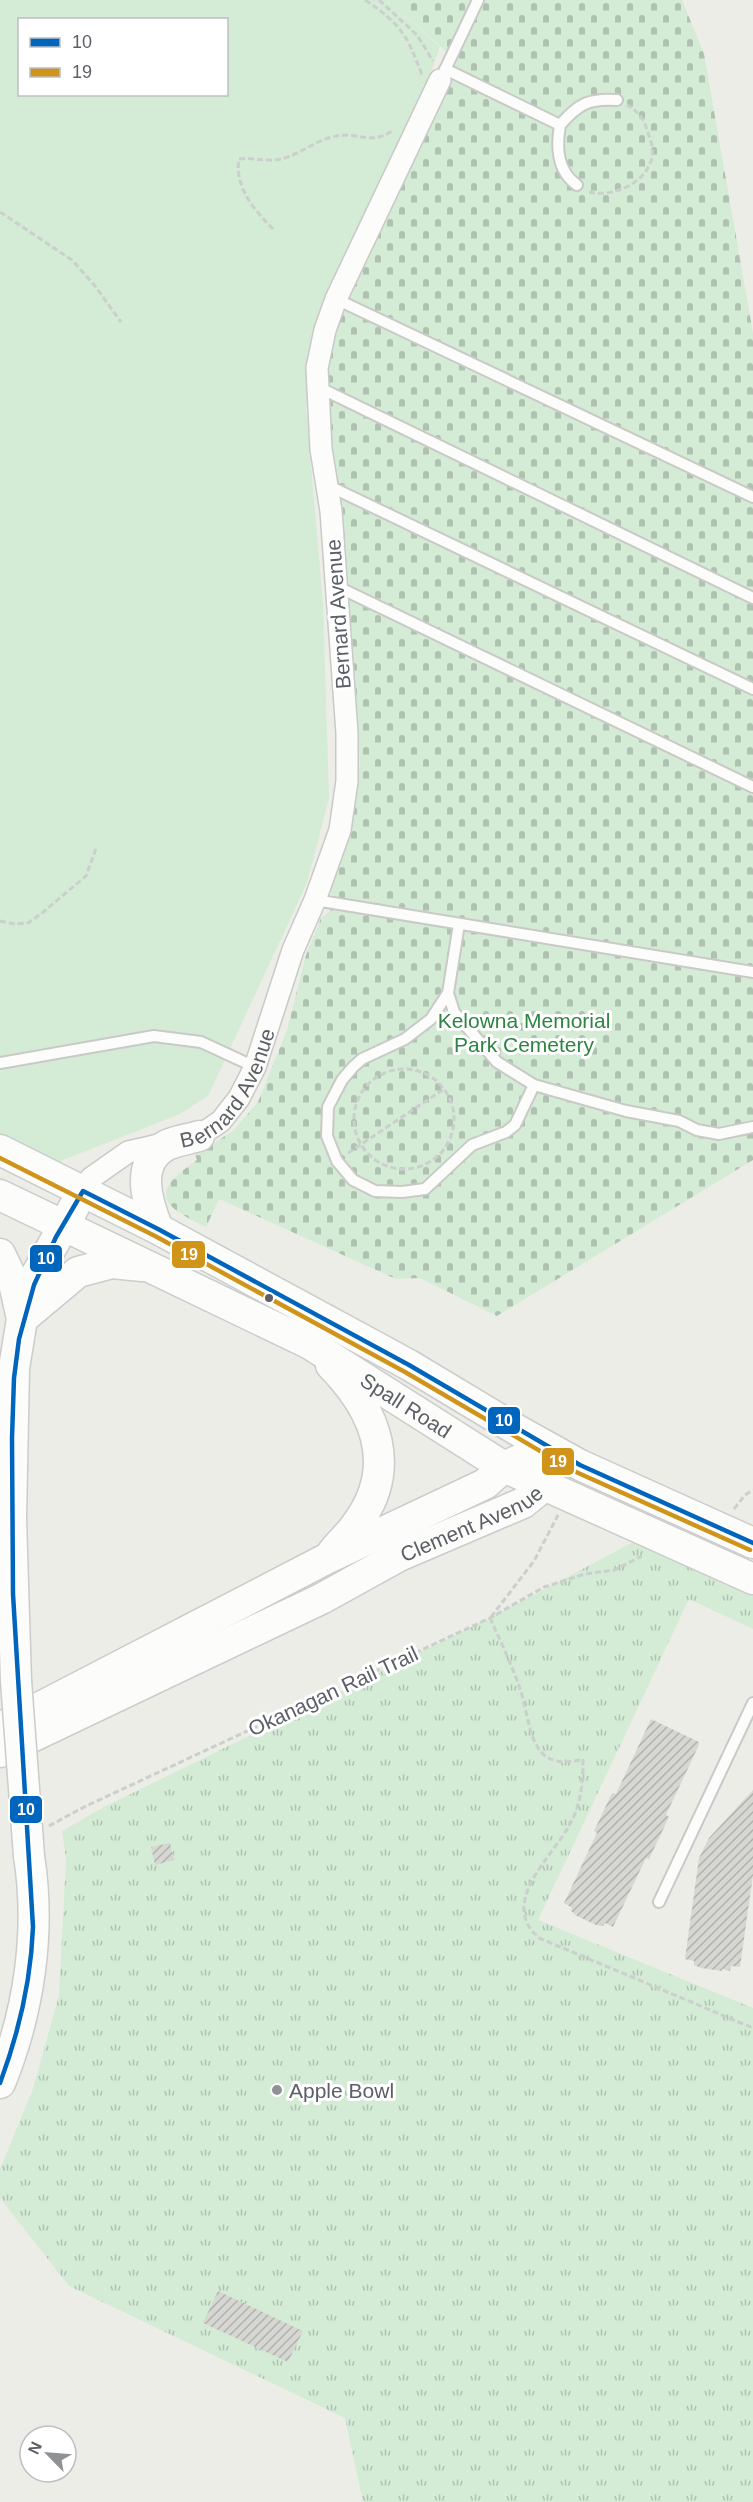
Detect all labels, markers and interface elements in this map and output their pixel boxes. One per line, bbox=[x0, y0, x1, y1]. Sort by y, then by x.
legend bbox=[18, 18, 228, 96]
text: 10 bbox=[72, 32, 92, 52]
text: 19 bbox=[72, 62, 92, 82]
street label: Bernard Avenue bbox=[321, 538, 355, 690]
park label: Kelowna Memorial Park Cemetery bbox=[438, 1009, 610, 1056]
street label: Bernard Avenue bbox=[178, 1025, 278, 1151]
line badge: 19 bbox=[171, 1240, 206, 1269]
line badge: 10 bbox=[29, 1244, 63, 1273]
text: 19 bbox=[180, 1246, 198, 1263]
text: 10 bbox=[37, 1250, 55, 1267]
unlabelled marker bbox=[263, 1292, 275, 1304]
street label: Spall Road bbox=[357, 1368, 456, 1442]
line badge: 10 bbox=[487, 1406, 521, 1435]
text: 10 bbox=[495, 1412, 513, 1429]
line badge: 19 bbox=[541, 1447, 575, 1476]
text: 19 bbox=[549, 1453, 567, 1470]
street label: Clement Avenue bbox=[397, 1481, 547, 1566]
street label: Okanagan Rail Trail bbox=[245, 1642, 421, 1740]
line badge: 10 bbox=[9, 1795, 43, 1824]
text: 10 bbox=[17, 1801, 35, 1818]
place label: Apple Bowl bbox=[289, 2079, 394, 2102]
marker: Apple Bowl bbox=[270, 2083, 284, 2097]
north arrow bbox=[18, 2424, 78, 2484]
text: N bbox=[25, 2439, 45, 2457]

